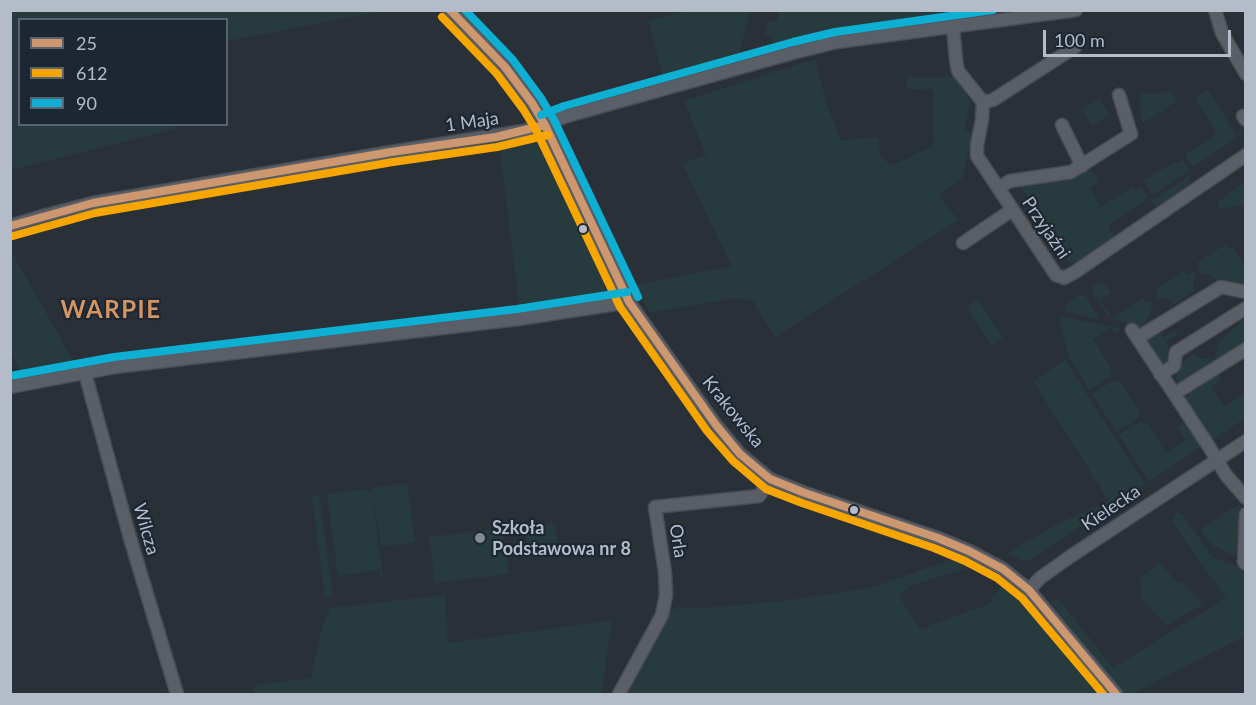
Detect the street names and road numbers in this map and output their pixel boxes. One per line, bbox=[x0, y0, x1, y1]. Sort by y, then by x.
street label: 1 Maja bbox=[444, 108, 500, 136]
street label: Przyjaźni bbox=[1017, 193, 1075, 263]
street label: Krakowska bbox=[698, 372, 768, 452]
street label: Kielecka bbox=[1078, 481, 1144, 535]
street label: Wilcza bbox=[128, 501, 164, 557]
street label: Orla bbox=[665, 523, 691, 559]

